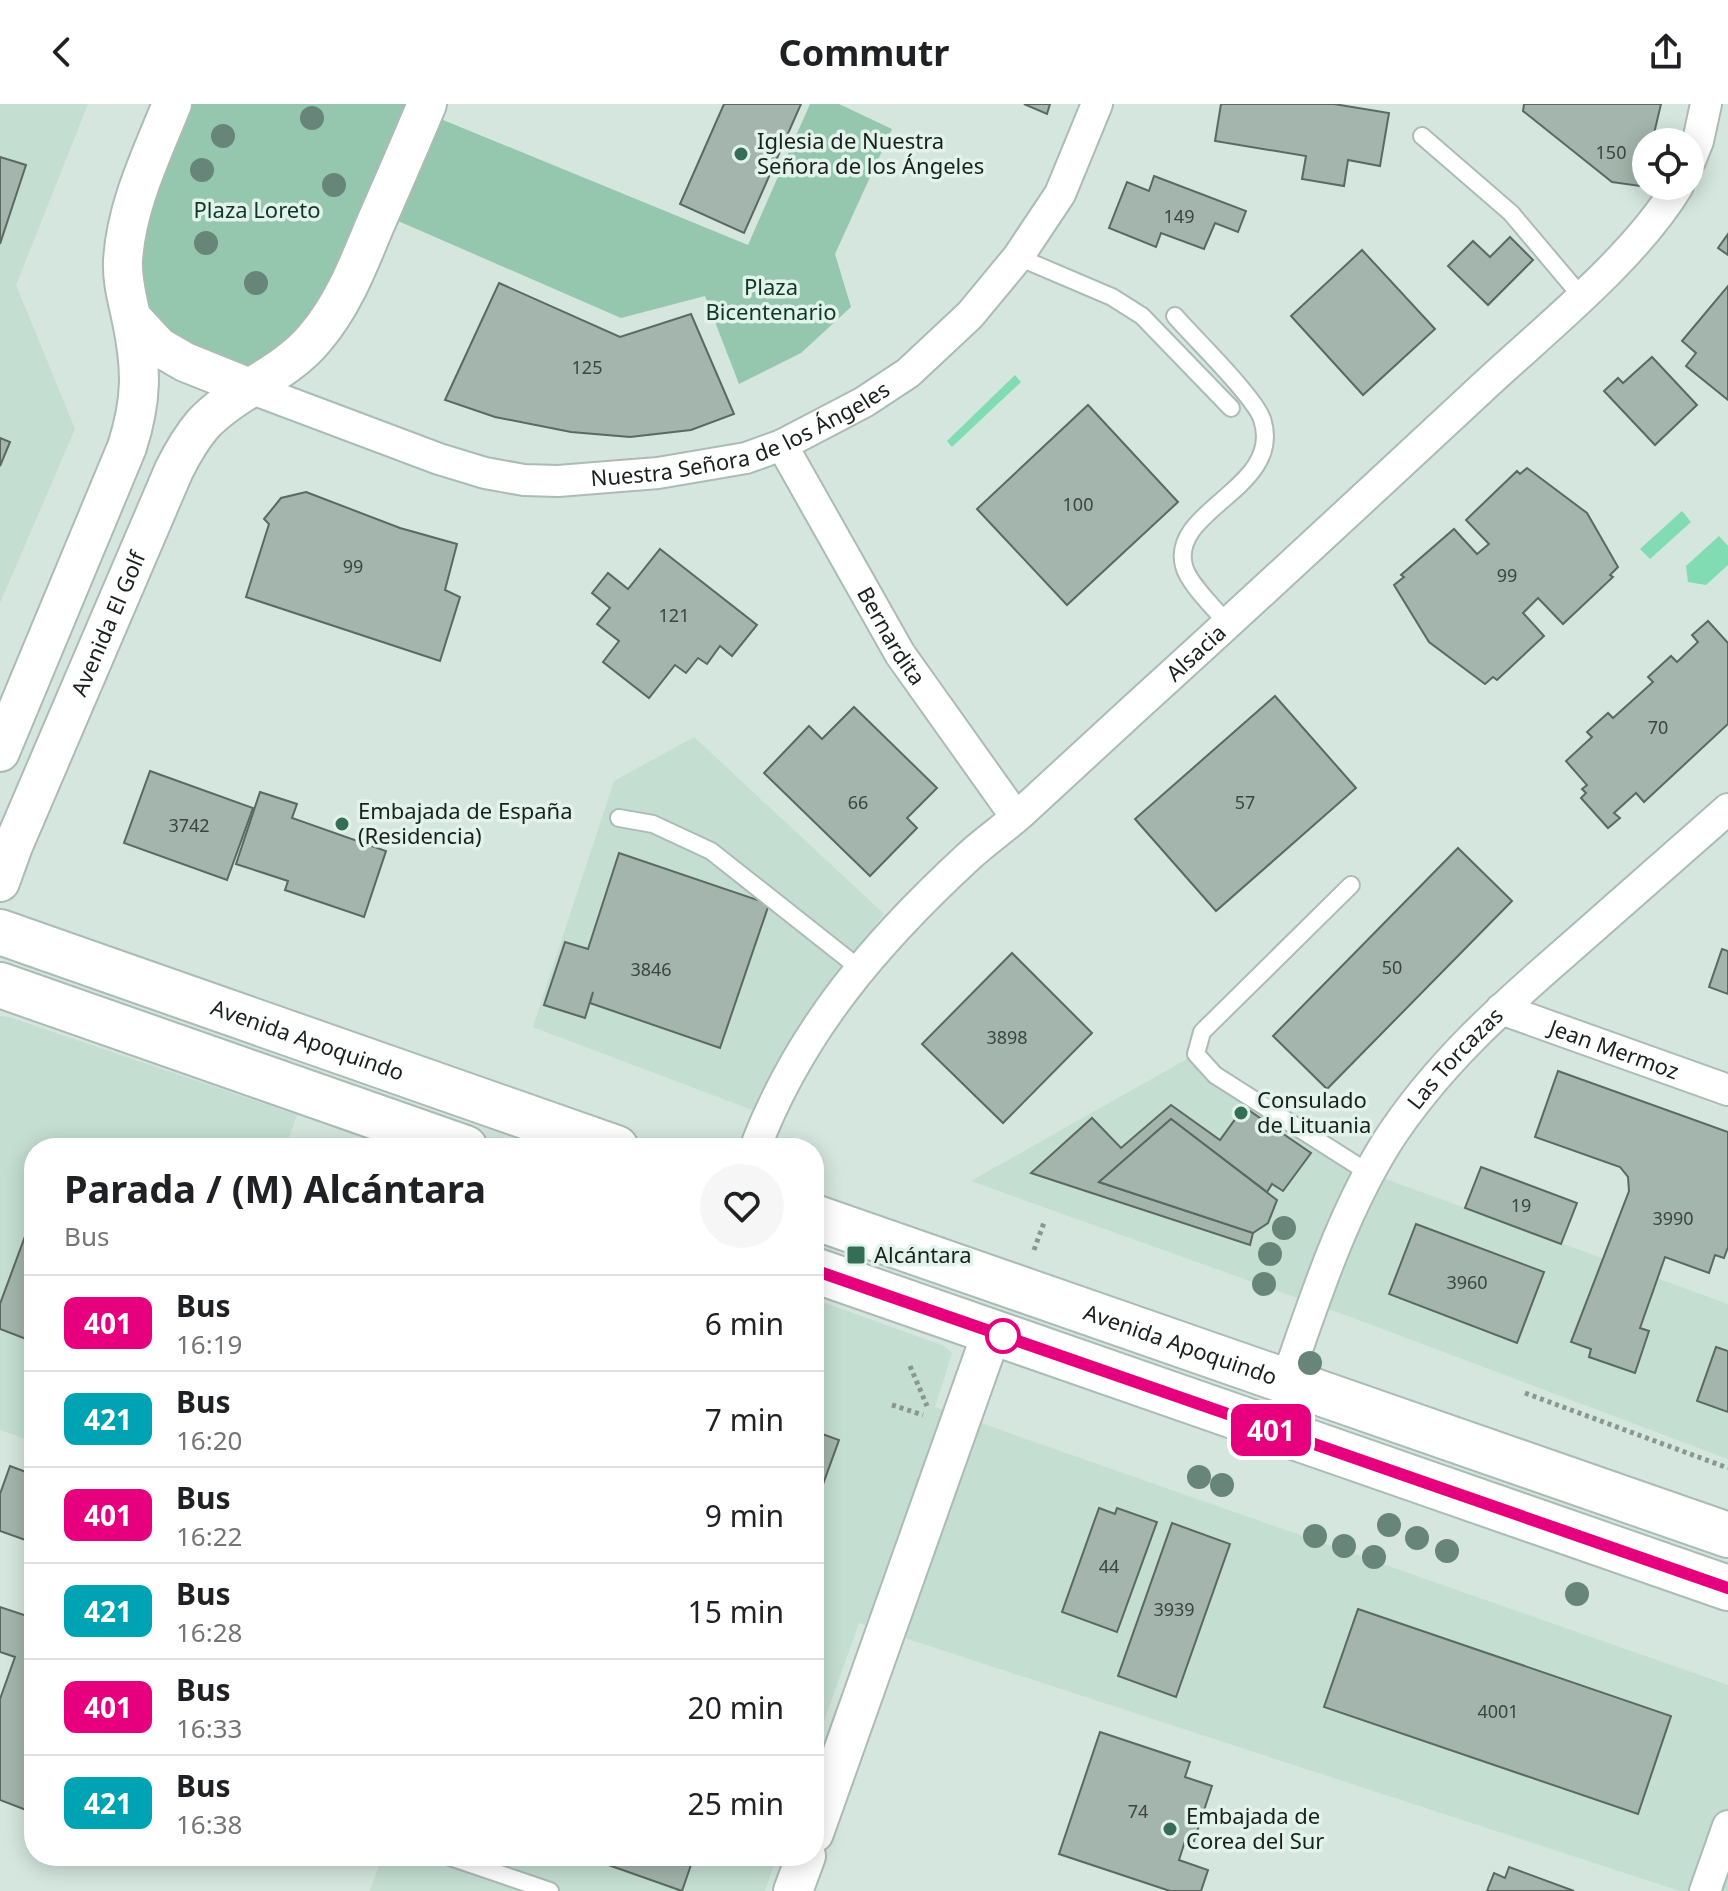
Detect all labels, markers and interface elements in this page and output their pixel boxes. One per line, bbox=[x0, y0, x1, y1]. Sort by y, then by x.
text: Commutr bbox=[779, 28, 949, 77]
icon: back bbox=[40, 30, 84, 74]
icon: share bbox=[1644, 30, 1688, 74]
place label: Iglesia de Nuestra Señora de los Ángeles bbox=[757, 125, 984, 180]
map controls bbox=[1632, 128, 1704, 200]
button: locate bbox=[1632, 128, 1704, 200]
house number: 150 bbox=[1596, 140, 1626, 164]
marker: Iglesia de Nuestra Señora de los Ángeles bbox=[732, 145, 750, 163]
park label: Plaza Loreto bbox=[194, 194, 320, 224]
house number: 149 bbox=[1164, 204, 1194, 228]
park label: Plaza Bicentenario bbox=[706, 271, 836, 326]
house number: 125 bbox=[572, 355, 602, 379]
street label: Nuestra Señora de los Ángeles bbox=[589, 373, 895, 492]
house number: 100 bbox=[1063, 492, 1093, 516]
street label: Avenida El Golf bbox=[63, 545, 152, 700]
house number: 99 bbox=[343, 554, 363, 578]
house number: 99 bbox=[1497, 563, 1517, 587]
street label: Bernardita bbox=[851, 581, 933, 691]
house number: 121 bbox=[659, 603, 689, 627]
street label: Alsacia bbox=[1159, 617, 1232, 687]
house number: 70 bbox=[1648, 715, 1668, 739]
house number: 66 bbox=[848, 790, 868, 814]
house number: 57 bbox=[1235, 790, 1255, 814]
place label: Embajada de España (Residencia) bbox=[358, 795, 573, 850]
house number: 3742 bbox=[168, 813, 210, 837]
marker: Embajada de España (Residencia) bbox=[333, 815, 351, 833]
house number: 50 bbox=[1382, 955, 1402, 979]
house number: 3846 bbox=[630, 957, 672, 981]
street label: Avenida Apoquindo bbox=[207, 991, 409, 1087]
street label: Las Torcazas bbox=[1399, 1000, 1509, 1115]
street label: Jean Mermoz bbox=[1544, 1011, 1683, 1085]
house number: 3898 bbox=[986, 1025, 1028, 1049]
place label: Consulado de Lituania bbox=[1257, 1084, 1371, 1139]
marker: Consulado de Lituania bbox=[1232, 1104, 1250, 1122]
text: Parada / (M) Alcántara bbox=[64, 1162, 486, 1214]
button: heart bbox=[700, 1164, 784, 1248]
house number: 19 bbox=[1511, 1193, 1531, 1217]
house number: 3990 bbox=[1652, 1206, 1694, 1230]
text: Bus bbox=[64, 1218, 109, 1254]
place label: Alcántara bbox=[874, 1239, 972, 1269]
marker: Alcántara bbox=[845, 1244, 867, 1266]
house number: 3960 bbox=[1446, 1270, 1488, 1294]
text: Bus bbox=[176, 1285, 231, 1326]
street label: Avenida Apoquindo bbox=[1080, 1296, 1281, 1391]
text: 6 min bbox=[705, 1303, 784, 1344]
text: 401 bbox=[84, 1304, 132, 1342]
unlabelled marker bbox=[986, 1319, 1020, 1353]
text: 16:19 bbox=[176, 1326, 242, 1362]
text: Bus bbox=[176, 1381, 231, 1422]
text: 7 min bbox=[705, 1399, 784, 1440]
text: 421 bbox=[84, 1400, 132, 1438]
line badge: 401 bbox=[1225, 1404, 1317, 1456]
text: 401 bbox=[1247, 1411, 1295, 1449]
text: 16:20 bbox=[176, 1422, 242, 1458]
text: Bus bbox=[176, 1477, 231, 1518]
text: 9 min bbox=[705, 1495, 784, 1536]
text: 401 bbox=[84, 1496, 132, 1534]
text: 16:22 bbox=[176, 1518, 242, 1554]
house number: 44 bbox=[1099, 1554, 1119, 1578]
text: Bus bbox=[176, 1573, 231, 1614]
text: 15 min bbox=[688, 1591, 784, 1632]
text: 421 bbox=[84, 1592, 132, 1630]
house number: 3939 bbox=[1153, 1597, 1195, 1621]
text: 16:28 bbox=[176, 1614, 242, 1650]
text: Bus bbox=[176, 1669, 231, 1710]
text: 20 min bbox=[688, 1687, 784, 1728]
text: 401 bbox=[84, 1688, 132, 1726]
house number: 4001 bbox=[1477, 1699, 1519, 1723]
text: 16:33 bbox=[176, 1710, 242, 1746]
text: Bus bbox=[176, 1765, 231, 1806]
text: 25 min bbox=[688, 1783, 784, 1824]
text: 421 bbox=[84, 1784, 132, 1822]
house number: 74 bbox=[1128, 1799, 1148, 1823]
place label: Embajada de Corea del Sur bbox=[1186, 1800, 1324, 1855]
text: 16:38 bbox=[176, 1806, 242, 1842]
marker: Embajada de Corea del Sur bbox=[1161, 1820, 1179, 1838]

